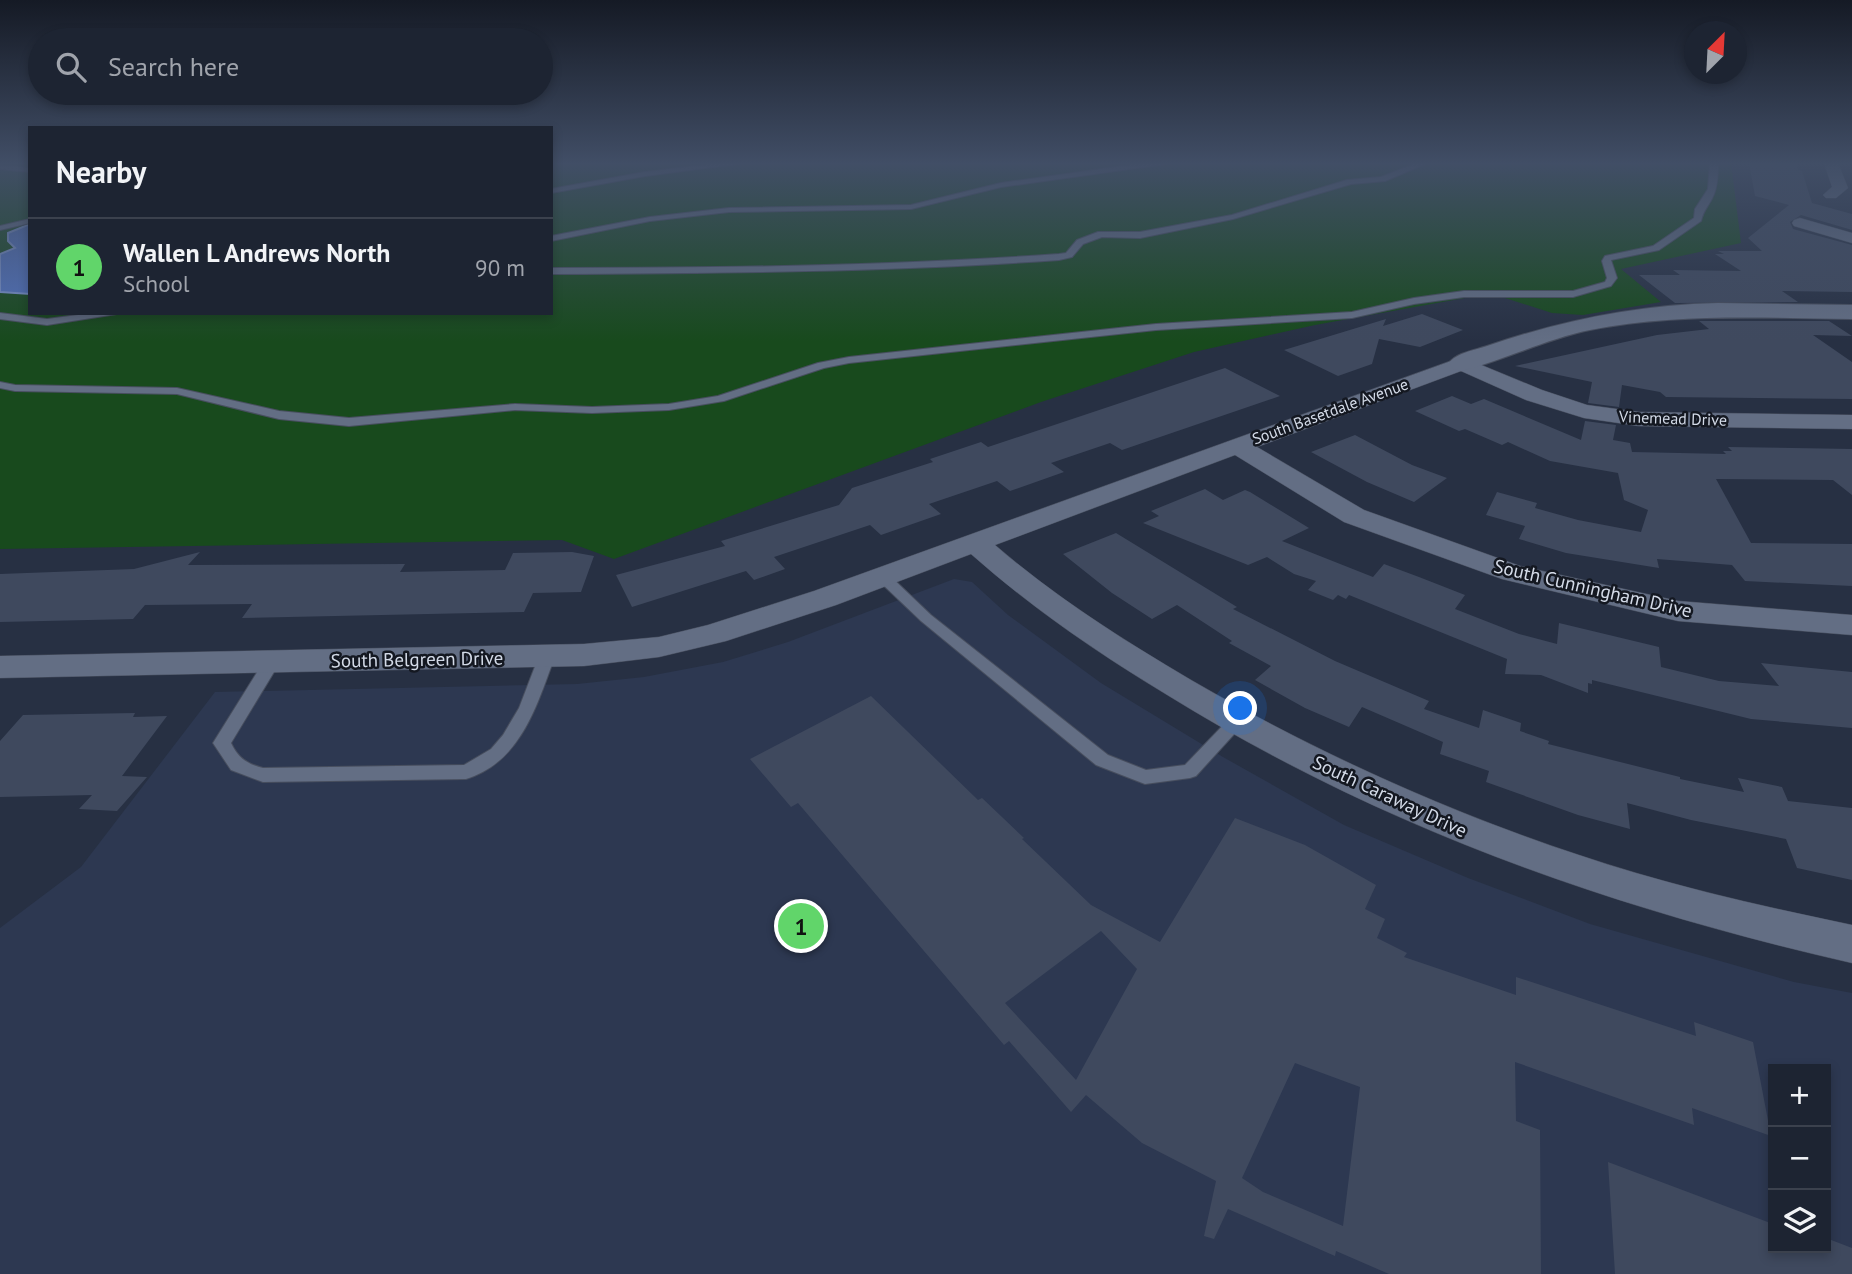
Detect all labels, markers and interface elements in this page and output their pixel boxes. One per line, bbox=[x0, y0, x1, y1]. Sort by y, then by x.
north arrow bbox=[1684, 21, 1747, 84]
search box bbox=[28, 28, 553, 105]
icon: search bbox=[52, 48, 90, 86]
text: Search here bbox=[108, 50, 239, 83]
text: Nearby bbox=[56, 152, 146, 191]
text: Wallen L Andrews North bbox=[123, 236, 391, 269]
text: 1 bbox=[72, 253, 86, 282]
text: 90 m bbox=[475, 253, 525, 282]
text: School bbox=[123, 269, 190, 298]
street label: South Basetdale Avenue bbox=[1249, 373, 1411, 449]
street label: Vinemead Drive bbox=[1618, 406, 1727, 430]
street label: South Cunningham Drive bbox=[1492, 554, 1694, 622]
street label: South Belgreen Drive bbox=[331, 645, 503, 673]
your location bbox=[1223, 691, 1257, 725]
street label: South Caraway Drive bbox=[1309, 750, 1471, 842]
pin: 1 bbox=[778, 900, 824, 952]
map controls bbox=[1768, 1064, 1831, 1253]
button: + bbox=[1768, 1064, 1831, 1127]
button: − bbox=[1768, 1127, 1831, 1190]
button: layers bbox=[1768, 1190, 1831, 1253]

